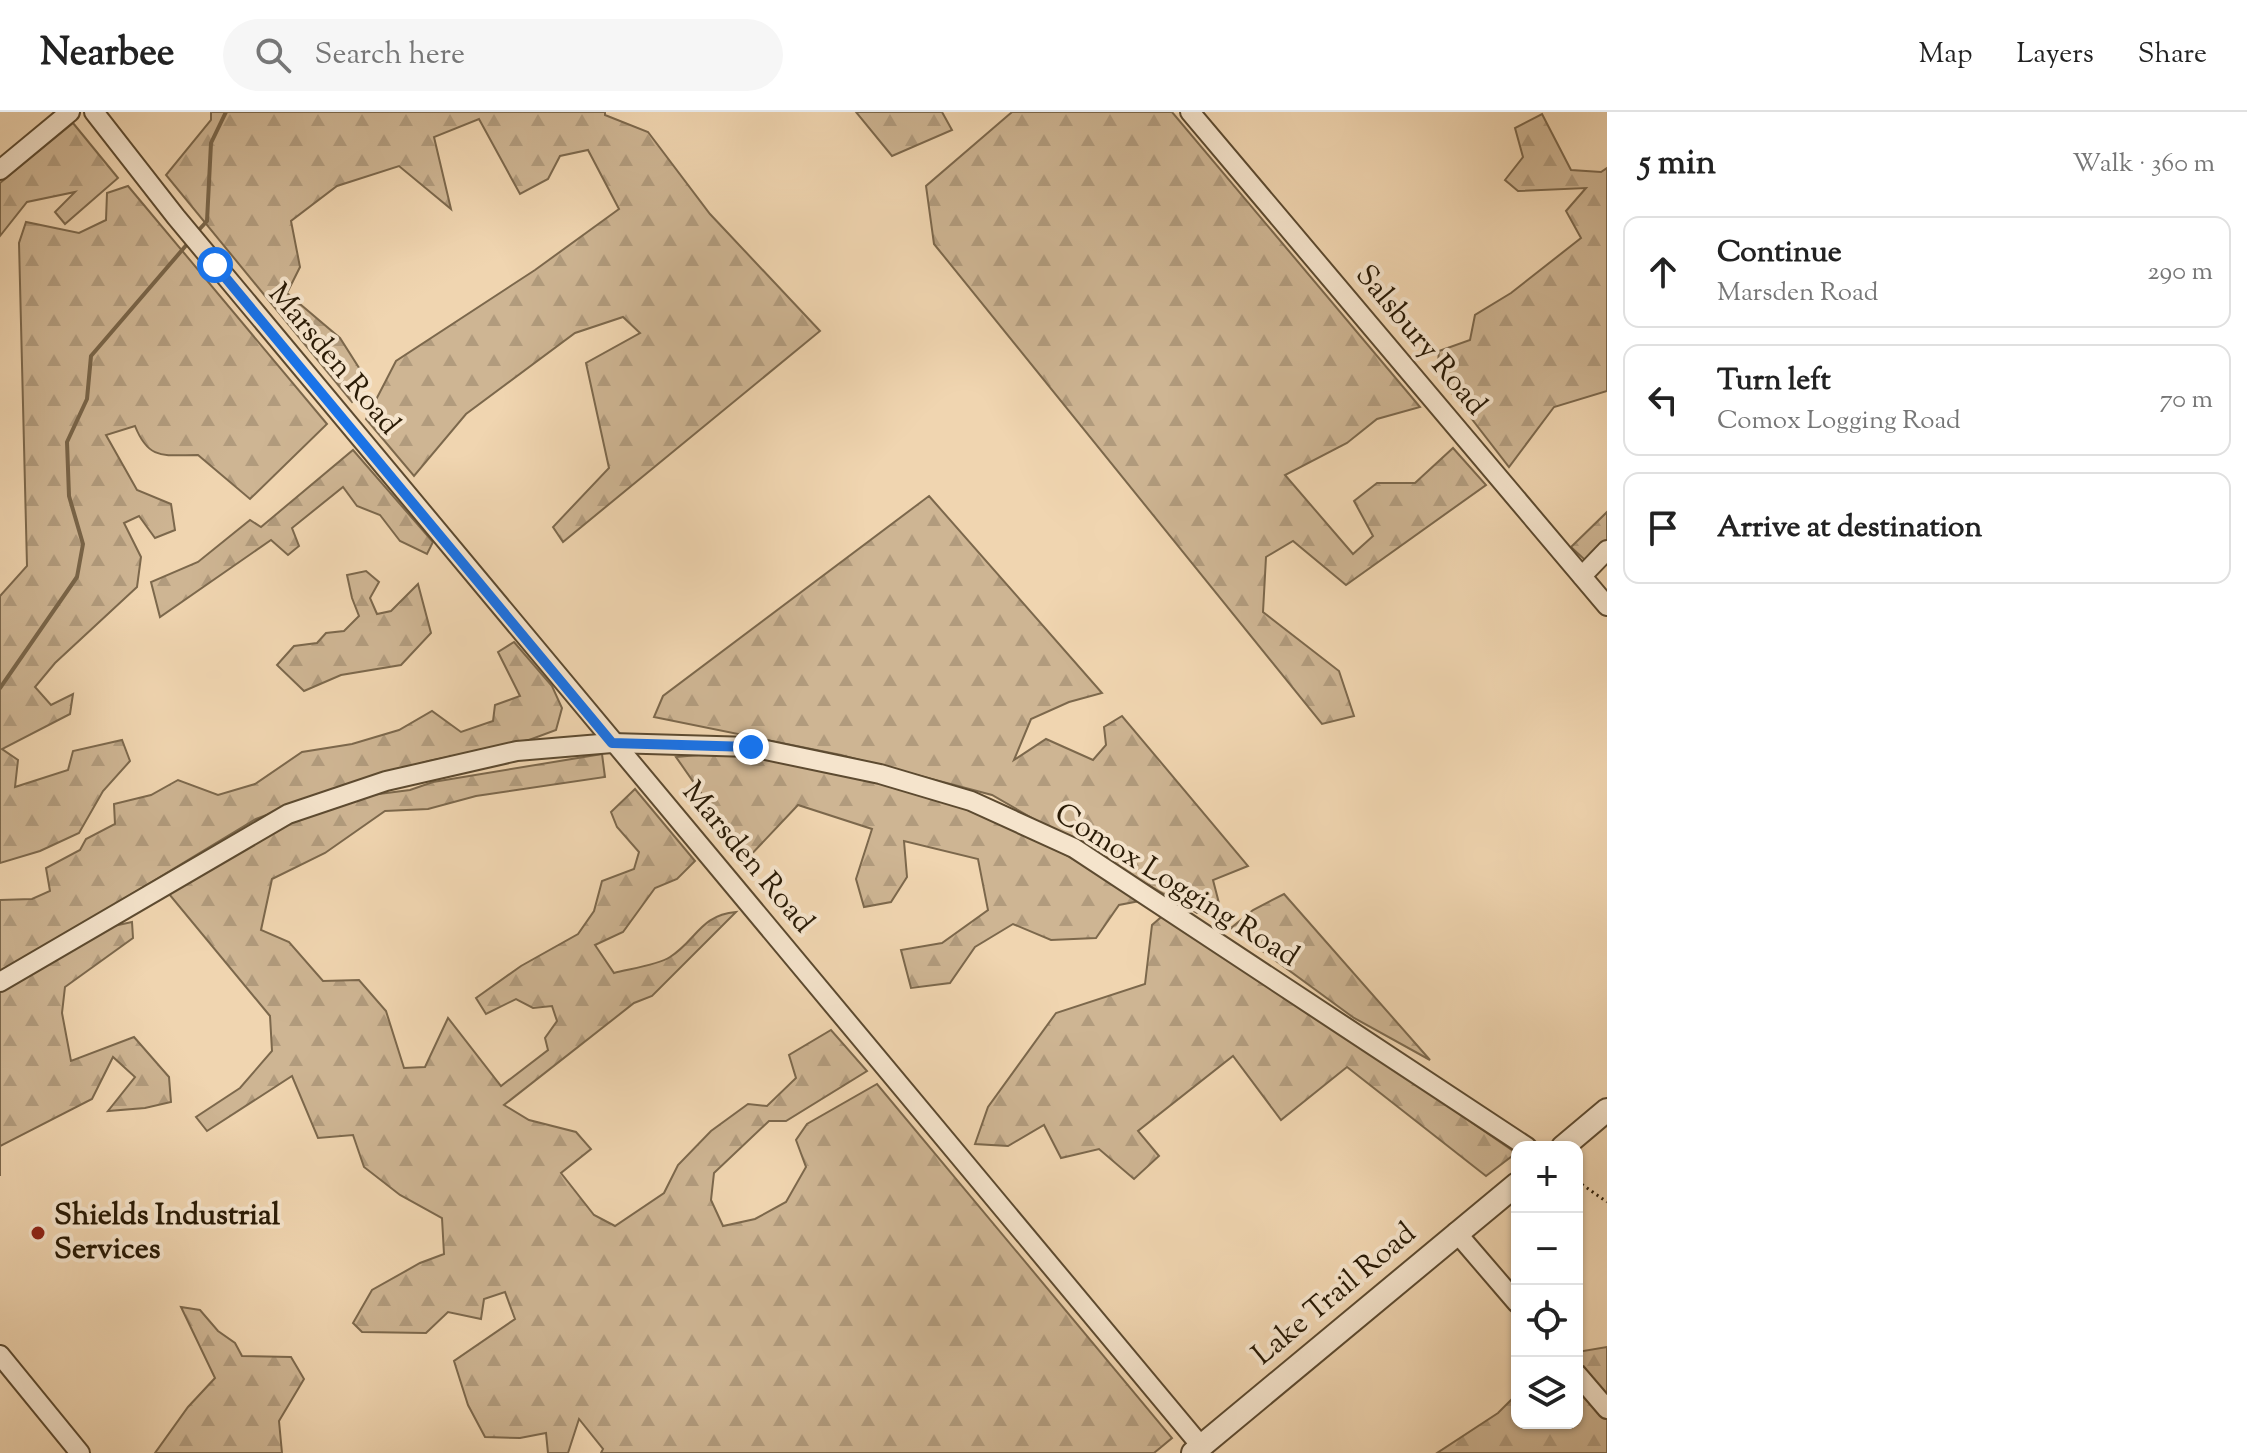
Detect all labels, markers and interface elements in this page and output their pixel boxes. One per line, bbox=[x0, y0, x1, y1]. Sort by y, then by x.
search box bbox=[223, 19, 783, 91]
text: Nearbee bbox=[40, 28, 175, 82]
icon: search bbox=[251, 33, 295, 77]
text: Search here bbox=[315, 34, 465, 77]
text: Map bbox=[1919, 35, 1972, 75]
text: Layers bbox=[2016, 35, 2094, 75]
text: Share bbox=[2138, 35, 2207, 75]
text: 5 min bbox=[1639, 140, 1716, 189]
text: Walk · 360 m bbox=[2072, 146, 2215, 183]
text: Continue bbox=[1717, 232, 1842, 275]
route start bbox=[197, 247, 233, 283]
icon: ahead bbox=[1641, 250, 1685, 294]
text: 290 m bbox=[2147, 254, 2213, 291]
street label: Salsbury Road bbox=[1344, 256, 1496, 426]
street label: Marsden Road bbox=[257, 275, 409, 445]
text: Marsden Road bbox=[1717, 275, 1878, 312]
text: Turn left bbox=[1717, 360, 1831, 403]
icon: left bbox=[1641, 378, 1685, 422]
text: 70 m bbox=[2160, 382, 2213, 419]
text: Comox Logging Road bbox=[1717, 403, 1961, 440]
icon: arrive bbox=[1641, 506, 1685, 550]
text: Arrive at destination bbox=[1717, 507, 1982, 550]
route end bbox=[733, 729, 769, 765]
street label: Marsden Road bbox=[671, 773, 823, 943]
street label: Comox Logging Road bbox=[1045, 793, 1307, 979]
map controls bbox=[1511, 1141, 1583, 1429]
button: + bbox=[1511, 1141, 1583, 1213]
place label: Shields Industrial Services bbox=[54, 1195, 281, 1272]
street label: Lake Trail Road bbox=[1244, 1213, 1426, 1376]
button: − bbox=[1511, 1213, 1583, 1285]
marker: Shields Industrial Services bbox=[29, 1224, 47, 1242]
button: locate bbox=[1511, 1285, 1583, 1357]
button: layers bbox=[1511, 1357, 1583, 1429]

